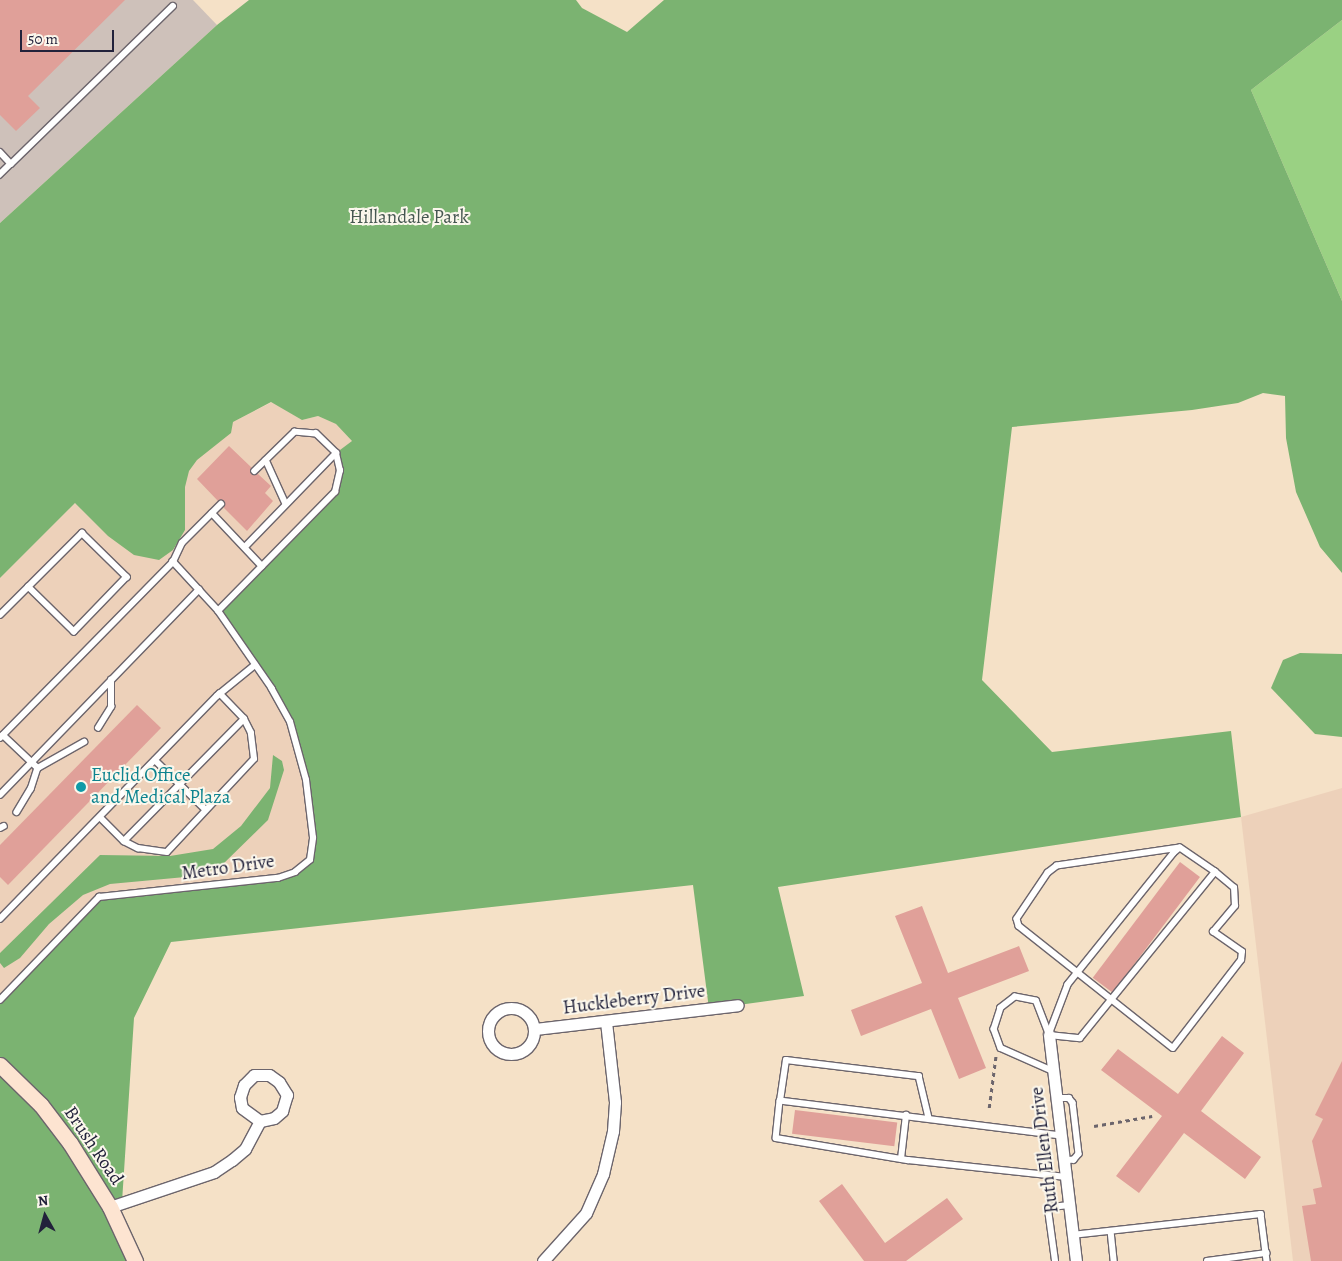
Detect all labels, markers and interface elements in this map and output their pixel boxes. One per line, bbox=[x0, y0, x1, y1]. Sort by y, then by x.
scale bar bbox=[22, 20, 116, 52]
text: 50 m bbox=[28, 29, 58, 49]
park label: Hillandale Park bbox=[349, 207, 469, 229]
place label: Euclid Office and Medical Plaza bbox=[91, 765, 231, 809]
marker: Euclid Office and Medical Plaza bbox=[75, 781, 87, 793]
street label: Metro Drive bbox=[180, 850, 276, 886]
street label: Huckleberry Drive bbox=[562, 980, 706, 1020]
street label: Ruth Ellen Drive bbox=[1026, 1085, 1064, 1215]
street label: Brush Road bbox=[58, 1102, 128, 1190]
north arrow bbox=[20, 1191, 70, 1241]
text: N bbox=[37, 1191, 49, 1211]

